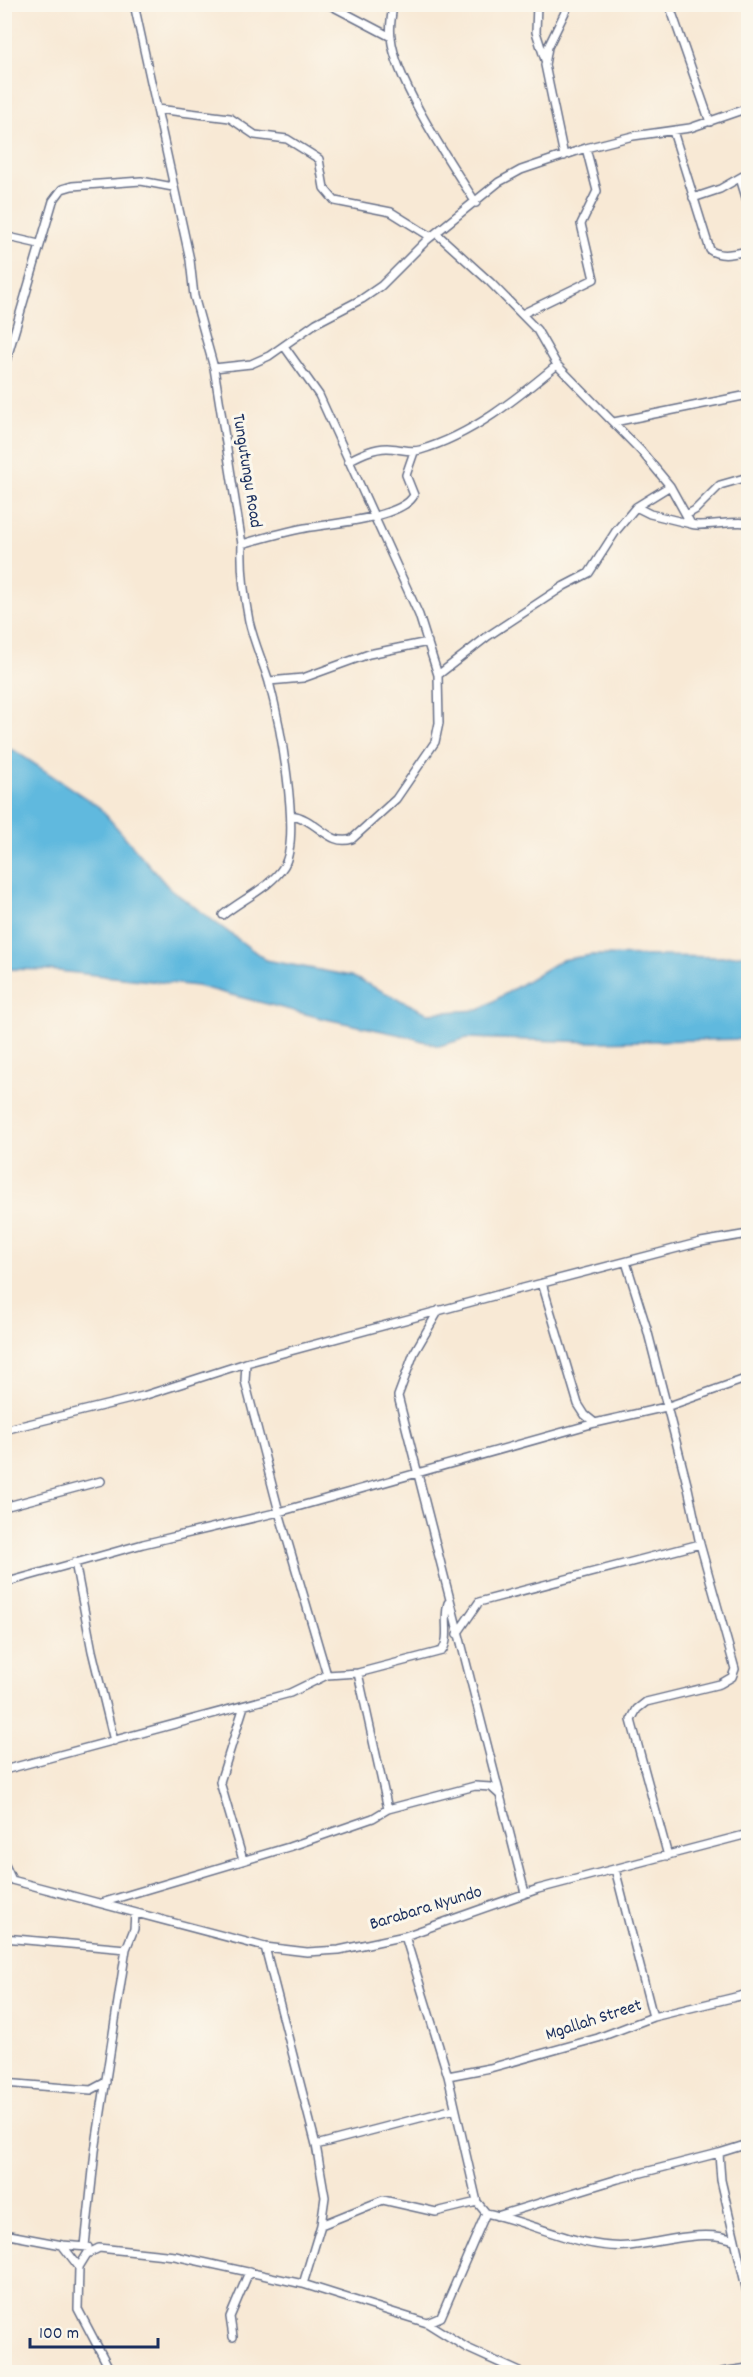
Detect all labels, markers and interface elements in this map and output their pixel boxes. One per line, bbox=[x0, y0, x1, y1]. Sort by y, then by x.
street label: Tungutungu Road bbox=[225, 412, 267, 530]
street label: Barabara Nyundo bbox=[367, 1880, 485, 1938]
street label: Mgallah Street bbox=[543, 1994, 646, 2048]
scale bar bbox=[30, 2311, 158, 2349]
text: 100 m bbox=[39, 2322, 79, 2347]

